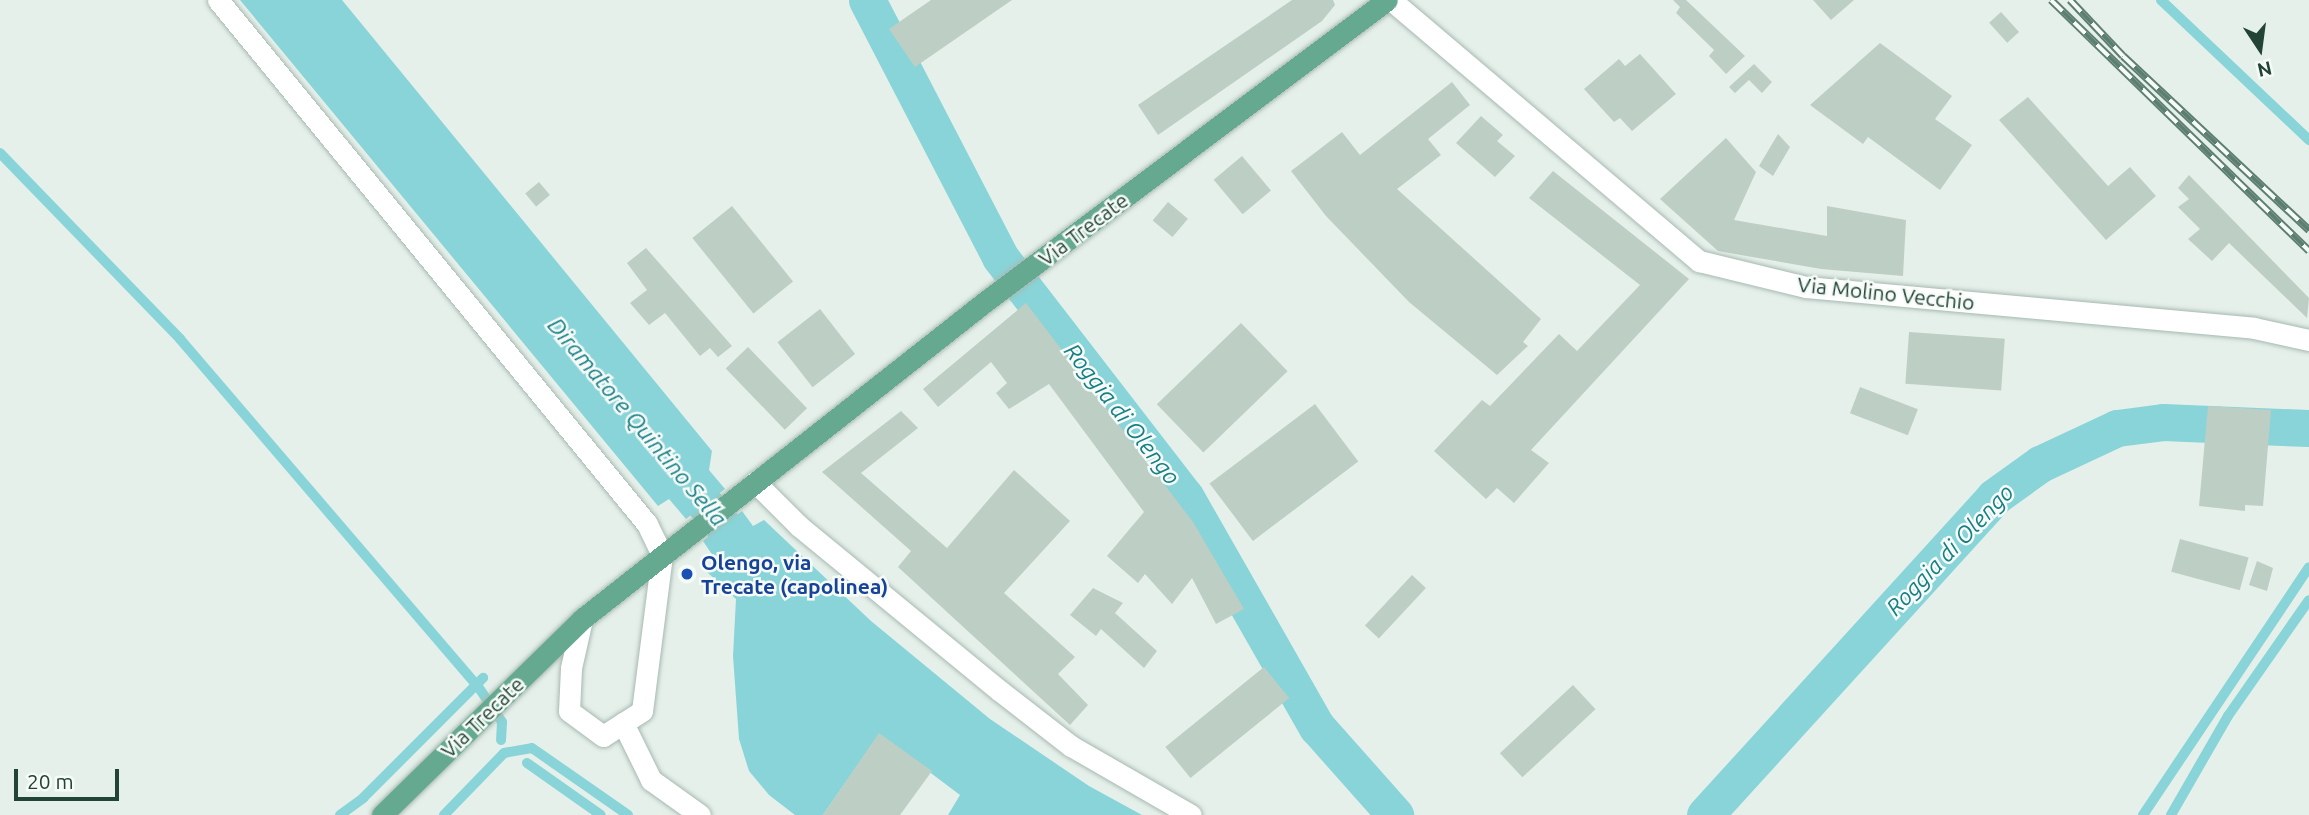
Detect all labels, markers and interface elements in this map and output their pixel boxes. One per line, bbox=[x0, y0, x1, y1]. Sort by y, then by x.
north arrow bbox=[2225, 14, 2295, 84]
text: N bbox=[2255, 57, 2274, 82]
street label: Via Trecate bbox=[1033, 187, 1133, 271]
street label: Via Molino Vecchio bbox=[1796, 271, 1976, 315]
water label: Diramatore Quintino Sella bbox=[542, 312, 732, 532]
water label: Roggia di Olengo bbox=[1058, 338, 1186, 490]
water label: Roggia di Olengo bbox=[1880, 479, 2020, 621]
place label: Olengo, via Trecate (capolinea) bbox=[701, 549, 888, 599]
marker: Olengo, via Trecate (capolinea) bbox=[679, 566, 695, 582]
street label: Via Trecate bbox=[435, 671, 529, 763]
scale bar bbox=[18, 756, 122, 800]
text: 20 m bbox=[27, 769, 74, 793]

